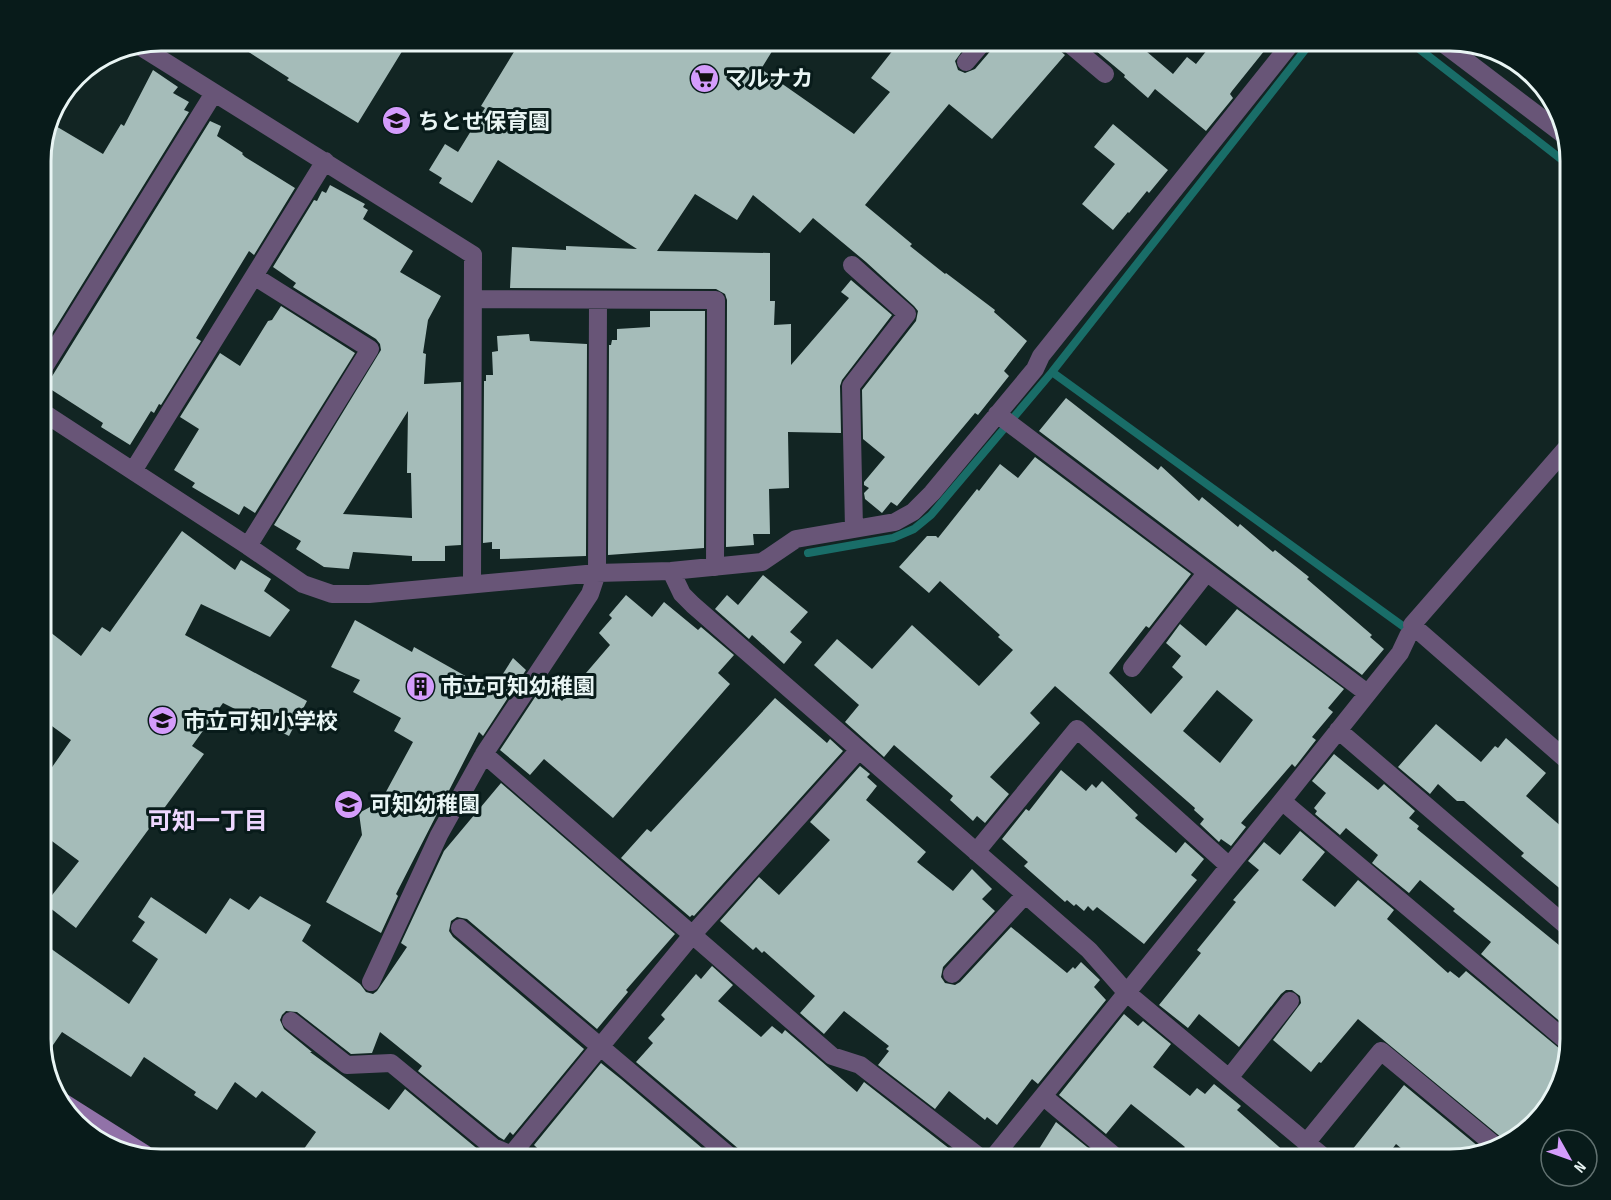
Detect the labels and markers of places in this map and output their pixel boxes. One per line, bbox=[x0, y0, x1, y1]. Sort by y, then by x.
supermarket icon: マルナカ bbox=[688, 62, 720, 94]
place label: マルナカ bbox=[725, 66, 813, 93]
school or university icon: ちとせ保育園 bbox=[381, 105, 413, 137]
place label: ちとせ保育園 bbox=[418, 109, 550, 136]
building icon: 市立可知幼稚園 bbox=[404, 670, 436, 702]
place label: 市立可知幼稚園 bbox=[441, 674, 595, 701]
school or university icon: 市立可知小学校 bbox=[147, 705, 179, 737]
place label: 市立可知小学校 bbox=[184, 709, 338, 736]
school or university icon: 可知幼稚園 bbox=[333, 788, 365, 820]
place label: 可知幼稚園 bbox=[370, 792, 480, 819]

